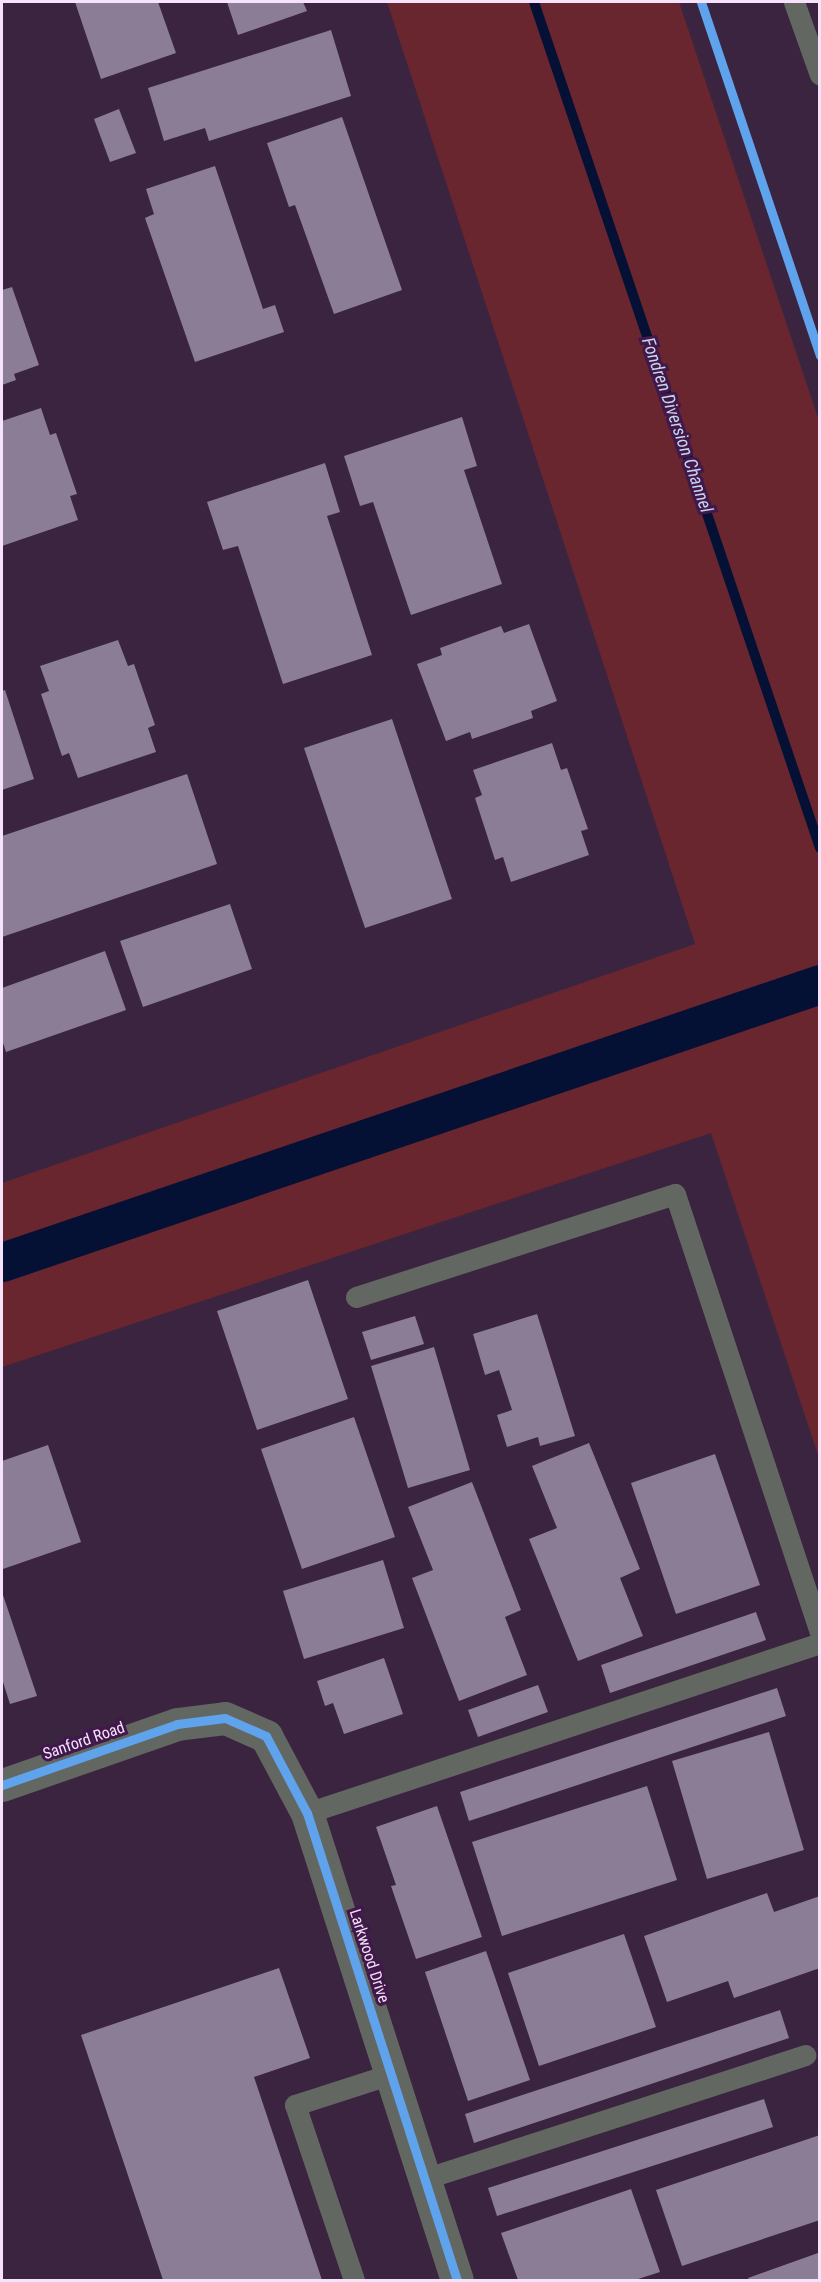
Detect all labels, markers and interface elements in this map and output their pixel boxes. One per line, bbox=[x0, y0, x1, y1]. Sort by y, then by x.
water label: Fondren Diversion Channel bbox=[637, 335, 717, 515]
street label: Sanford Road bbox=[41, 1718, 127, 1764]
street label: Larkwood Drive bbox=[345, 1907, 393, 2005]

